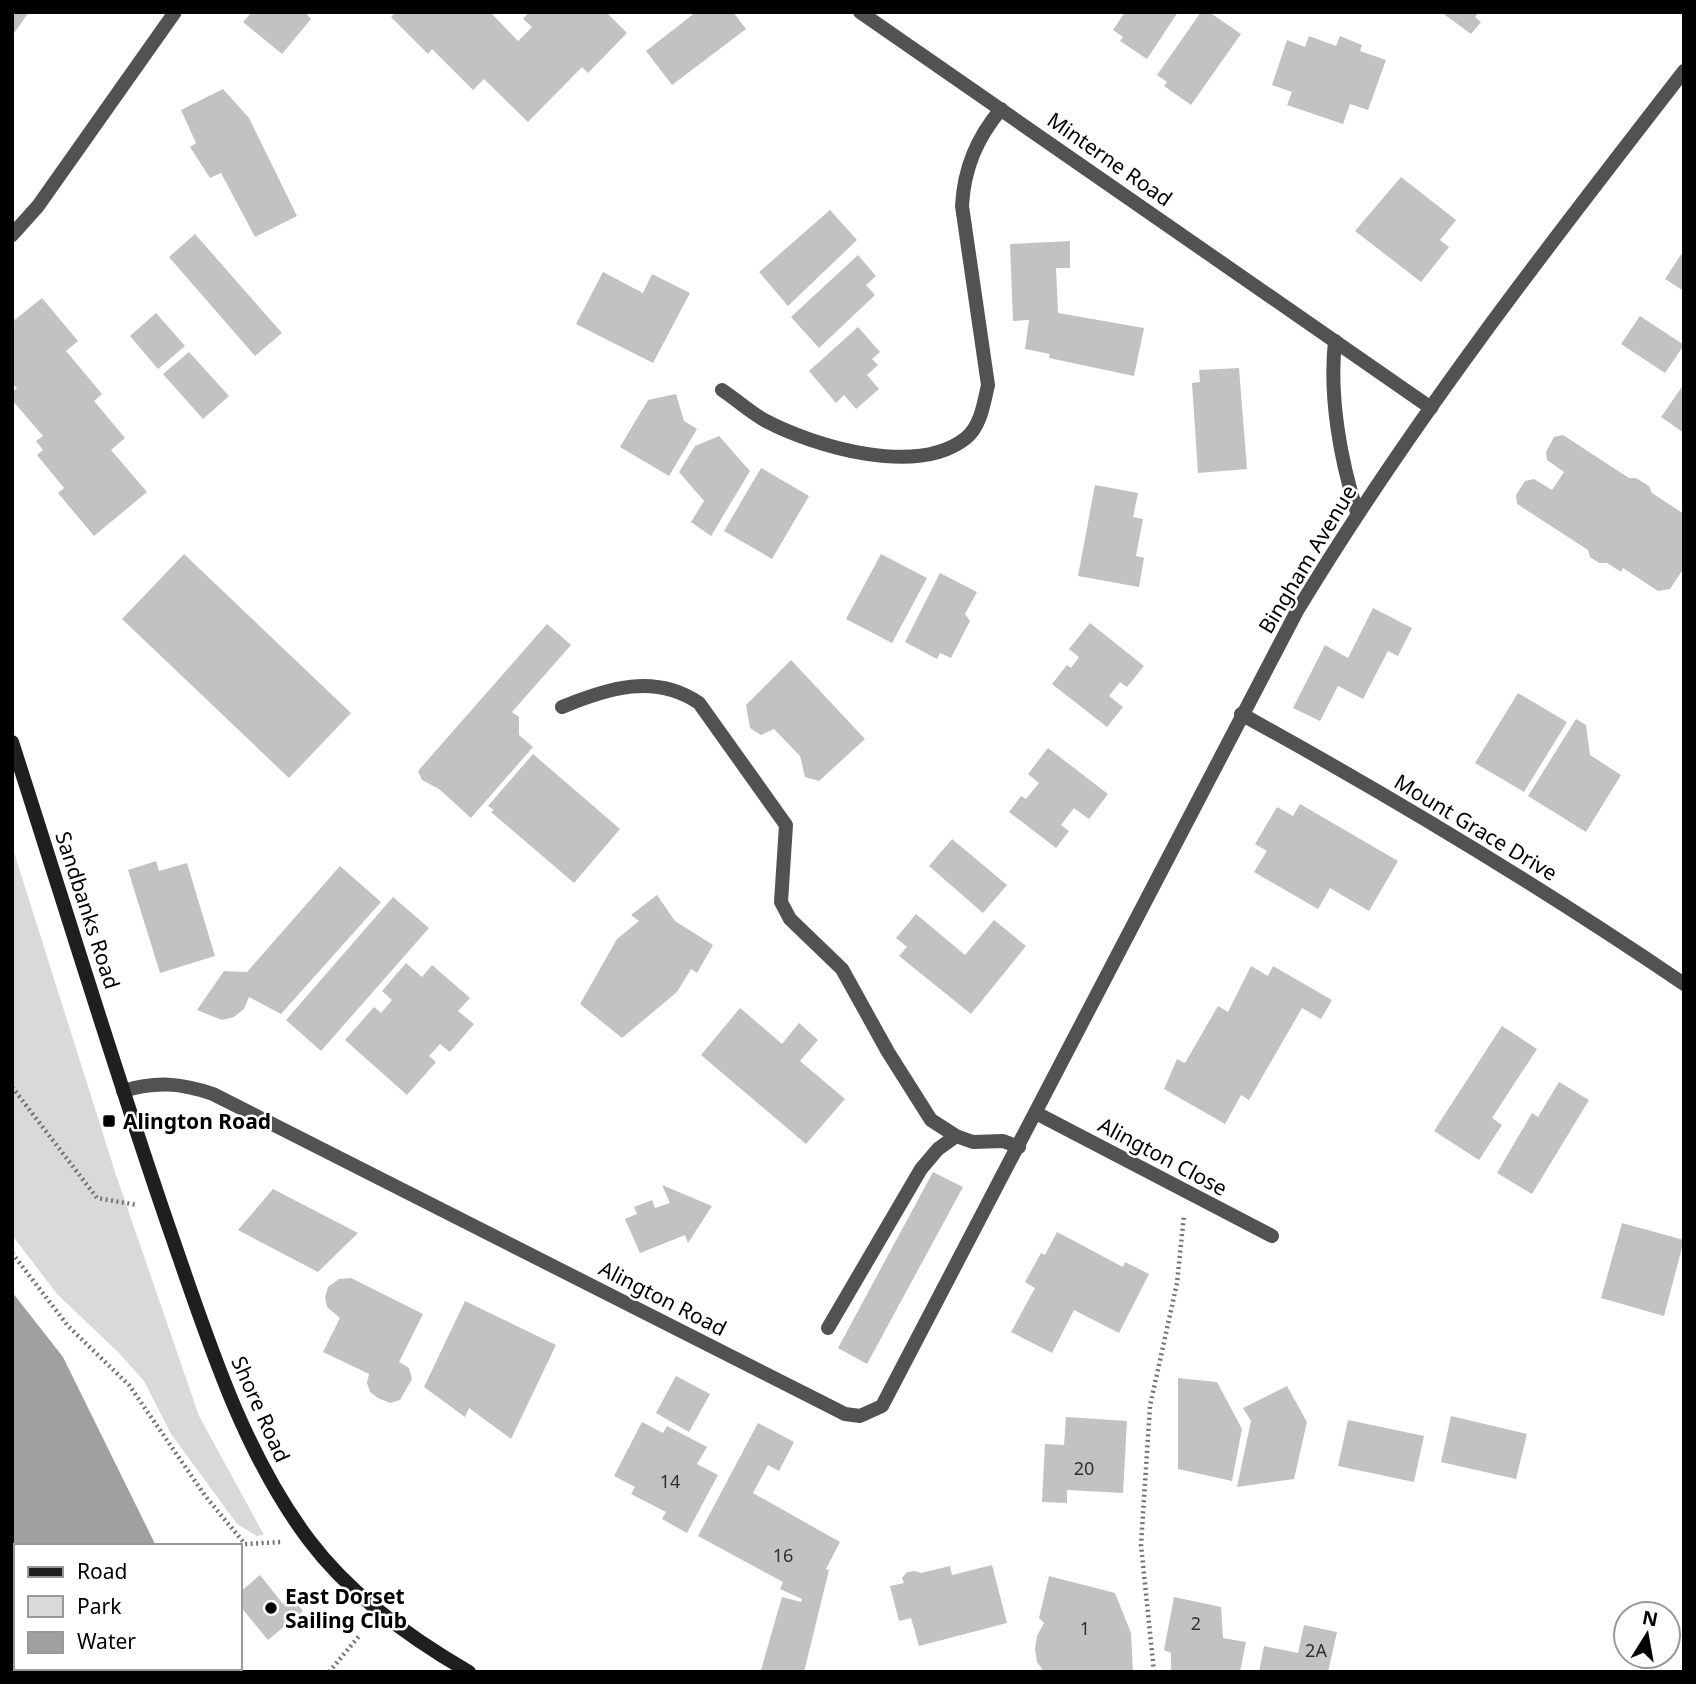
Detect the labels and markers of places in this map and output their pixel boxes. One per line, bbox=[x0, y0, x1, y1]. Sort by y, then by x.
place label: Alington Road bbox=[123, 1107, 271, 1135]
marker: Alington Road bbox=[101, 1113, 117, 1129]
place label: East Dorset Sailing Club bbox=[285, 1582, 407, 1634]
marker: East Dorset Sailing Club bbox=[263, 1600, 279, 1616]

